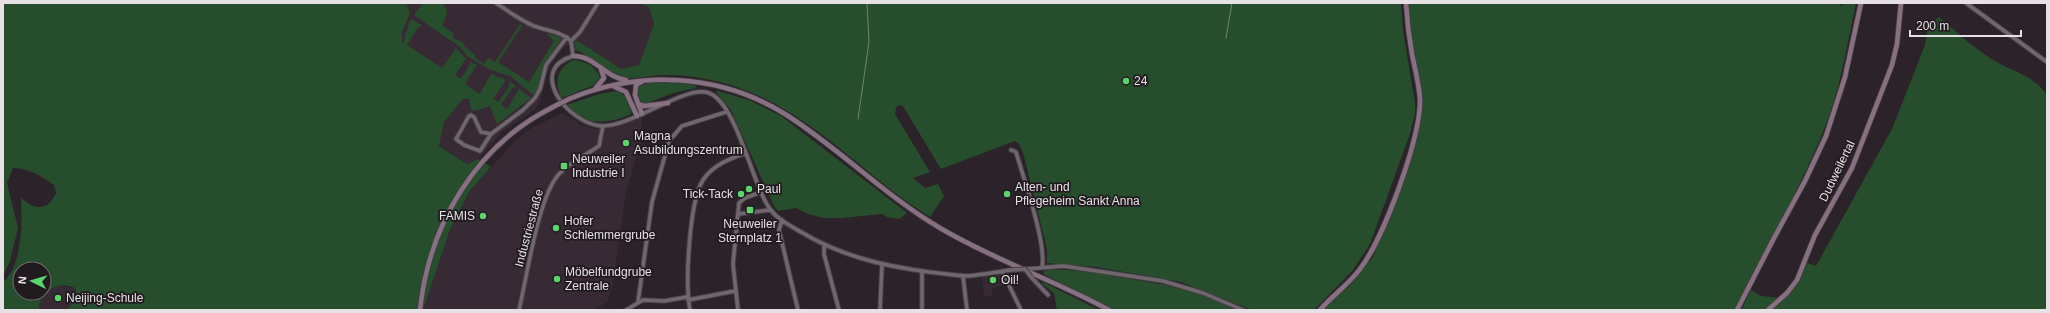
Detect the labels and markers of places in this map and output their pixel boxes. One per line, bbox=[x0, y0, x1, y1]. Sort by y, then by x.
place label: 24 bbox=[1134, 74, 1148, 88]
marker: 24 bbox=[1121, 76, 1131, 86]
place label: Magna Asubildungszentrum bbox=[634, 129, 743, 157]
marker: Magna Asubildungszentrum bbox=[621, 138, 631, 148]
place label: Neuweiler Industrie I bbox=[572, 152, 625, 180]
marker: Neuweiler Industrie I bbox=[559, 161, 569, 171]
place label: Alten- und Pflegeheim Sankt Anna bbox=[1015, 180, 1140, 208]
place label: Paul bbox=[757, 182, 781, 196]
marker: Paul bbox=[744, 184, 754, 194]
place label: Tick-Tack bbox=[683, 187, 734, 201]
marker: Tick-Tack bbox=[736, 189, 746, 199]
marker: Alten- und Pflegeheim Sankt Anna bbox=[1002, 189, 1012, 199]
marker: Neuweiler Sternplatz 1 bbox=[745, 205, 755, 215]
place label: FAMIS bbox=[439, 209, 475, 223]
marker: FAMIS bbox=[478, 211, 488, 221]
place label: Hofer Schlemmergrube bbox=[564, 214, 656, 242]
place label: Neuweiler Sternplatz 1 bbox=[718, 217, 782, 245]
marker: Hofer Schlemmergrube bbox=[551, 223, 561, 233]
place label: Möbelfundgrube Zentrale bbox=[565, 265, 652, 293]
place label: Oil! bbox=[1001, 273, 1019, 287]
marker: Möbelfundgrube Zentrale bbox=[552, 274, 562, 284]
marker: Oil! bbox=[988, 275, 998, 285]
place label: Neijing-Schule bbox=[66, 291, 144, 305]
marker: Neijing-Schule bbox=[53, 293, 63, 303]

